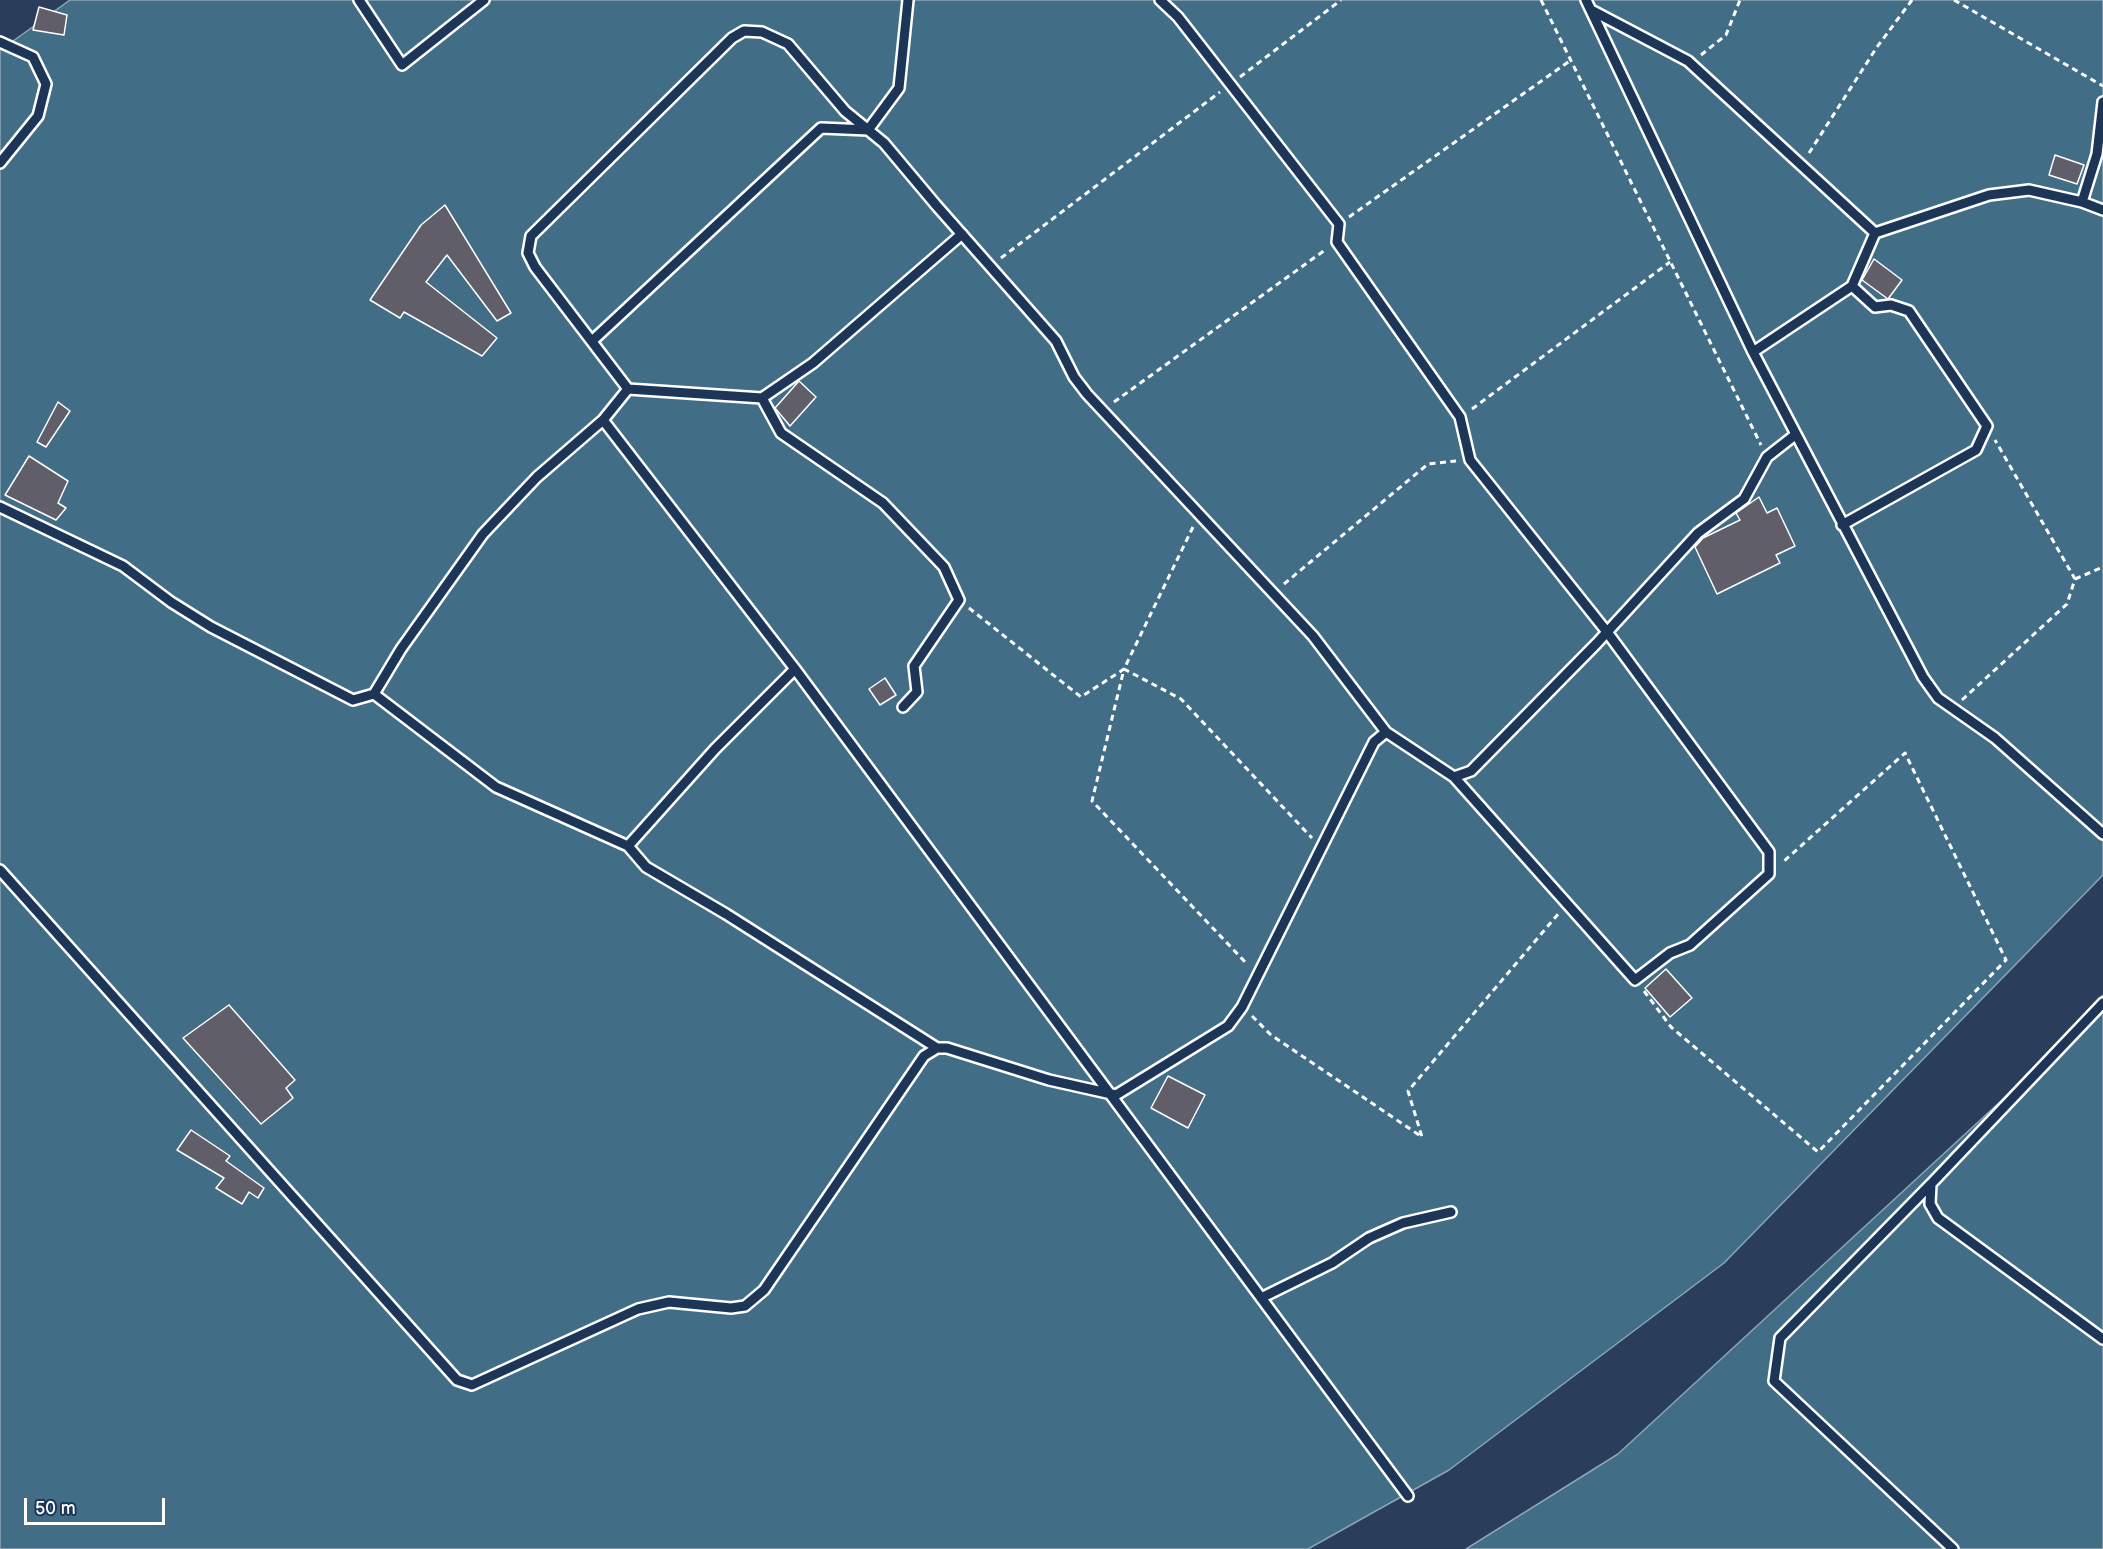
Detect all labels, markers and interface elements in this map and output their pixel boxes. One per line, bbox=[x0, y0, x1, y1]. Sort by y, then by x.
scale bar bbox=[27, 1486, 168, 1524]
text: 50 m bbox=[35, 1498, 76, 1519]

